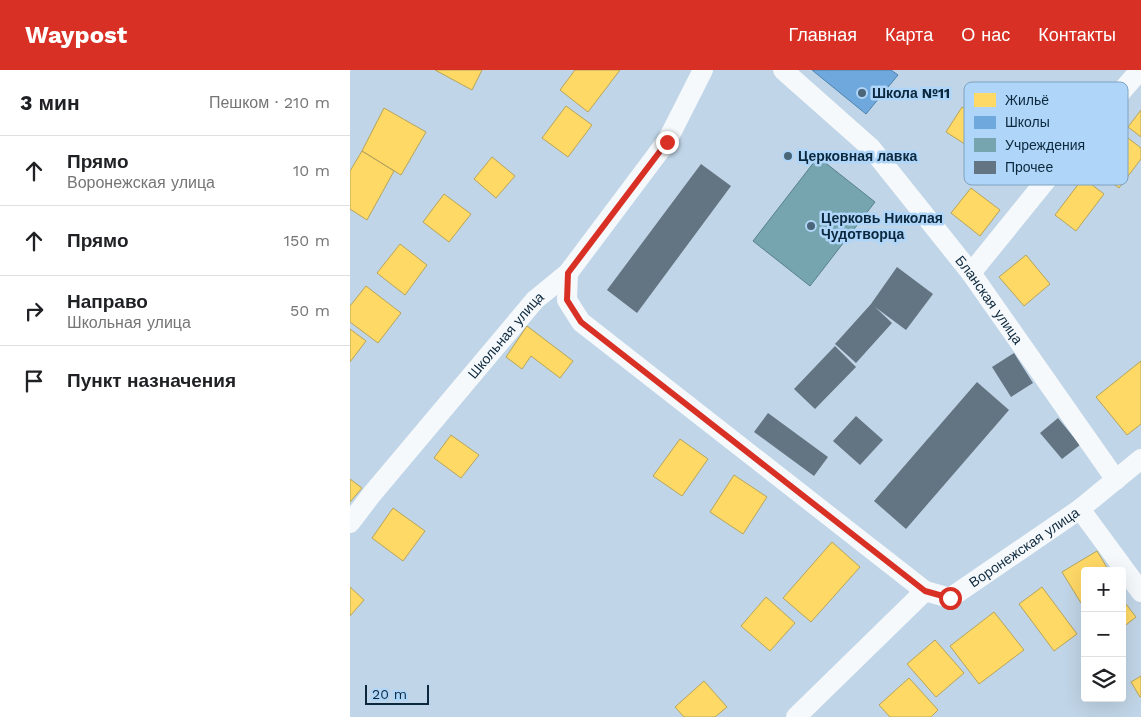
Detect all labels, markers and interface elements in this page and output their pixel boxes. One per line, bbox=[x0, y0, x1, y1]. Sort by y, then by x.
text: Waypost bbox=[25, 21, 127, 49]
text: Главная bbox=[788, 24, 857, 45]
text: Карта bbox=[885, 24, 933, 45]
text: О нас bbox=[961, 24, 1010, 45]
text: Контакты bbox=[1038, 24, 1116, 45]
legend bbox=[964, 82, 1128, 185]
place label: Школа №11 bbox=[872, 85, 950, 101]
marker: Школа №11 bbox=[856, 87, 868, 99]
text: 3 мин bbox=[20, 90, 80, 115]
text: Жильё bbox=[1005, 92, 1049, 108]
text: Пешком · 210 m bbox=[209, 93, 330, 112]
text: Школы bbox=[1005, 114, 1050, 130]
route end bbox=[656, 131, 679, 154]
text: Учреждения bbox=[1005, 137, 1085, 153]
place label: Церковная лавка bbox=[798, 148, 917, 164]
text: Прямо bbox=[67, 150, 129, 173]
marker: Церковная лавка bbox=[782, 150, 794, 162]
icon: ahead bbox=[20, 157, 48, 185]
text: Прочее bbox=[1005, 159, 1053, 175]
text: 10 m bbox=[293, 161, 330, 180]
text: Воронежская улица bbox=[67, 173, 215, 192]
place label: Церковь Николая Чудотворца bbox=[821, 210, 943, 242]
marker: Церковь Николая Чудотворца bbox=[805, 220, 817, 232]
icon: ahead bbox=[20, 227, 48, 255]
text: Прямо bbox=[67, 229, 129, 252]
text: 150 m bbox=[284, 231, 330, 250]
street label: Бланская улица bbox=[952, 252, 1026, 347]
street label: Школьная улица bbox=[465, 288, 547, 382]
text: Направо bbox=[67, 290, 148, 313]
icon: right bbox=[20, 297, 48, 325]
text: 50 m bbox=[290, 301, 330, 320]
text: Школьная улица bbox=[67, 313, 191, 332]
icon: arrive bbox=[20, 367, 48, 395]
text: Пункт назначения bbox=[67, 369, 236, 392]
street label: Воронежская улица bbox=[966, 504, 1082, 591]
map controls bbox=[1081, 567, 1126, 702]
button: + bbox=[1081, 567, 1126, 612]
route start bbox=[939, 587, 962, 610]
button: − bbox=[1081, 612, 1126, 657]
button: layers bbox=[1081, 657, 1126, 702]
scale bar bbox=[365, 682, 429, 705]
text: 20 m bbox=[372, 686, 407, 702]

